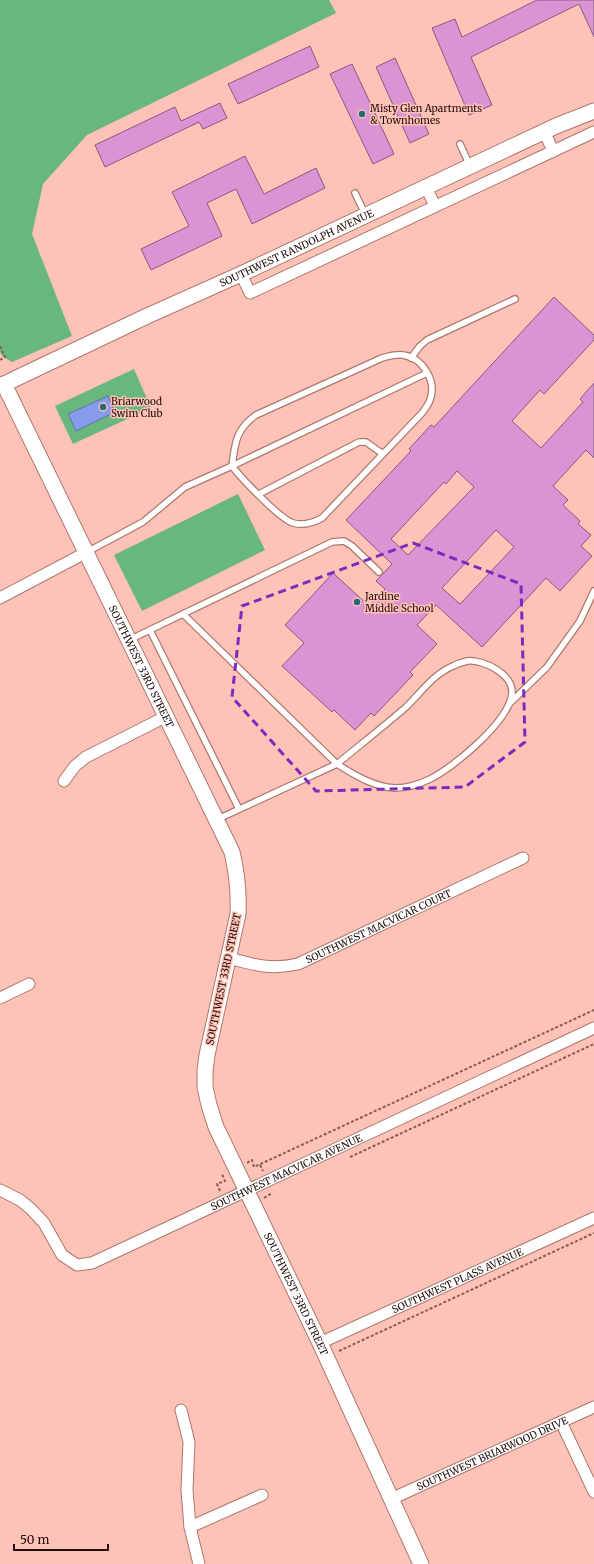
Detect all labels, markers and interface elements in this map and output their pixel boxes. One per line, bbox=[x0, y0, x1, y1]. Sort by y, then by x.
place label: Misty Glen Apartments & Townhomes bbox=[370, 102, 482, 127]
marker: Misty Glen Apartments & Townhomes bbox=[357, 109, 367, 119]
street label: SOUTHWEST RANDOLPH AVENUE bbox=[217, 206, 376, 290]
place label: Briarwood Swim Club bbox=[111, 395, 162, 420]
marker: Briarwood Swim Club bbox=[98, 402, 108, 412]
place label: Jardine Middle School bbox=[364, 590, 434, 615]
marker: Jardine Middle School bbox=[352, 597, 362, 607]
street label: SOUTHWEST 33RD STREET bbox=[106, 603, 176, 730]
street label: SOUTHWEST MACVICAR COURT bbox=[304, 887, 454, 966]
street label: SOUTHWEST 33RD STREET bbox=[203, 912, 244, 1046]
street label: SOUTHWEST MACVICAR AVENUE bbox=[209, 1131, 365, 1214]
street label: SOUTHWEST 33RD STREET bbox=[261, 1230, 331, 1357]
street label: SOUTHWEST PLASS AVENUE bbox=[390, 1245, 526, 1316]
street label: SOUTHWEST BRIARWOOD DRIVE bbox=[415, 1413, 571, 1494]
scale bar bbox=[14, 1526, 108, 1552]
text: 50 m bbox=[20, 1532, 49, 1547]

